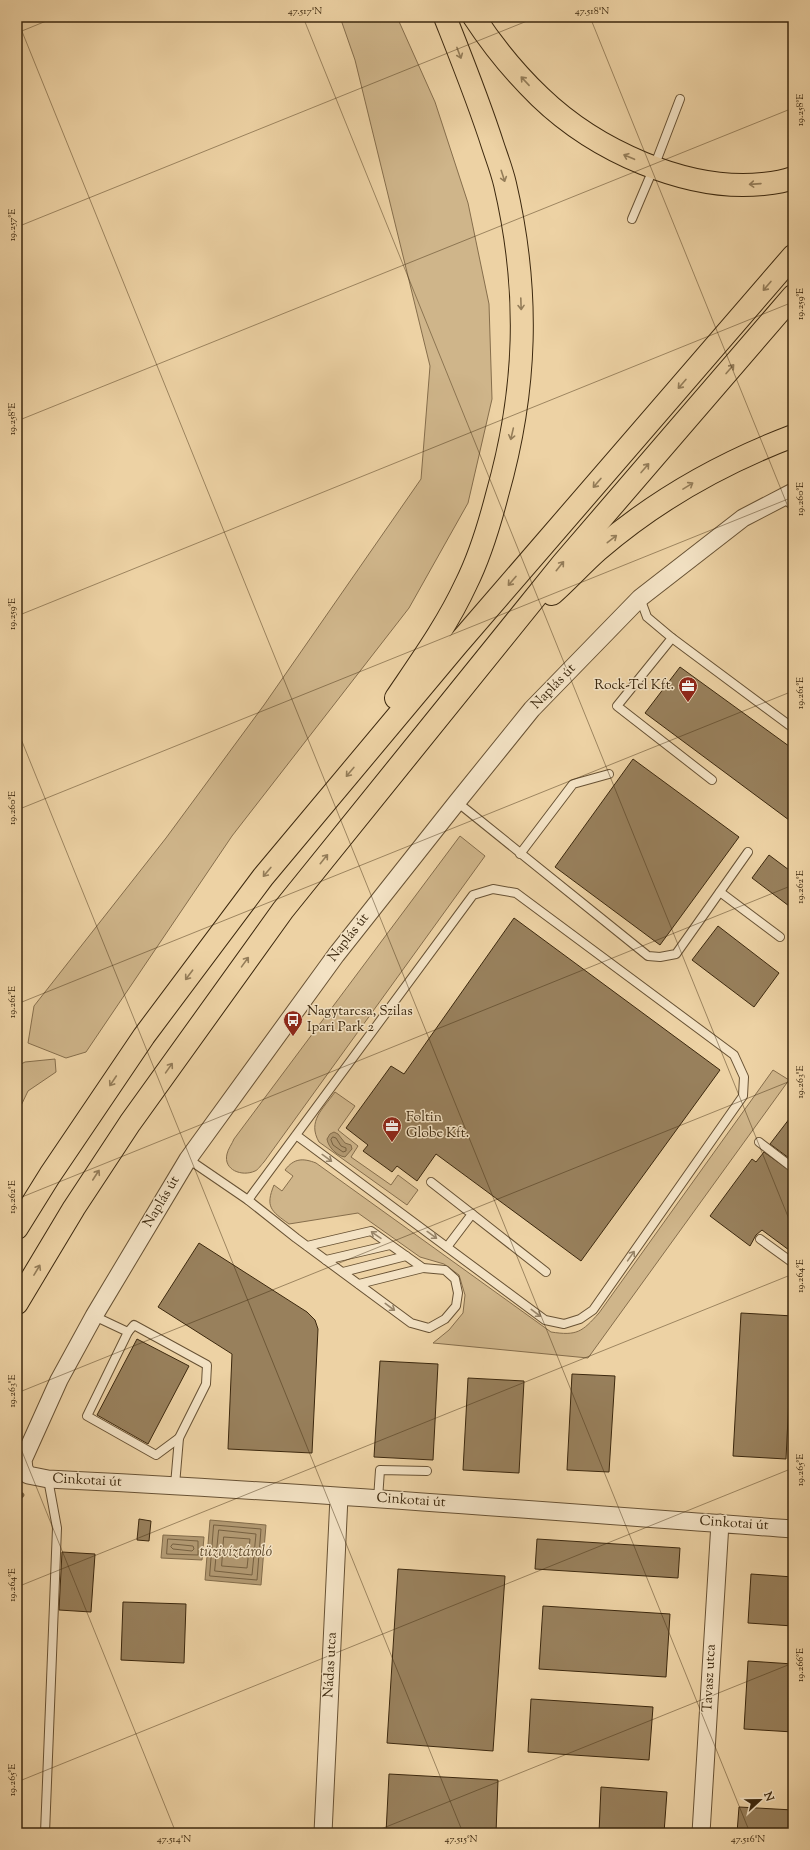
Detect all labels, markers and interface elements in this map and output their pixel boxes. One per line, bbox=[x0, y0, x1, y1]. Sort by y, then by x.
text: 47.517°N bbox=[288, 4, 322, 19]
text: 47.518°N bbox=[575, 4, 609, 19]
one-way arrow bbox=[456, 47, 464, 59]
one-way arrow bbox=[520, 76, 529, 86]
text: 19.258°E bbox=[793, 94, 808, 126]
one-way arrow bbox=[624, 152, 636, 160]
one-way arrow bbox=[500, 169, 507, 182]
one-way arrow bbox=[749, 181, 762, 188]
text: 19.257°E bbox=[5, 209, 20, 241]
one-way arrow bbox=[763, 281, 772, 291]
text: 19.259°E bbox=[793, 288, 808, 320]
one-way arrow bbox=[517, 297, 525, 310]
one-way arrow bbox=[725, 364, 734, 375]
one-way arrow bbox=[678, 379, 687, 390]
text: 19.258°E bbox=[5, 403, 20, 435]
one-way arrow bbox=[508, 427, 516, 440]
one-way arrow bbox=[640, 462, 649, 473]
one-way arrow bbox=[593, 477, 602, 488]
one-way arrow bbox=[682, 482, 693, 490]
text: 19.260°E bbox=[793, 482, 808, 516]
one-way arrow bbox=[607, 535, 617, 544]
one-way arrow bbox=[555, 561, 564, 572]
one-way arrow bbox=[508, 576, 517, 586]
text: 19.259°E bbox=[5, 598, 20, 630]
street label: Naplás út bbox=[527, 659, 581, 714]
office icon: Rock-Tel Kft. bbox=[677, 675, 699, 703]
place label: Rock-Tel Kft. bbox=[594, 676, 674, 696]
text: 19.261°E bbox=[793, 677, 808, 709]
one-way arrow bbox=[346, 766, 355, 777]
text: 19.260°E bbox=[5, 791, 20, 825]
one-way arrow bbox=[319, 854, 328, 865]
one-way arrow bbox=[263, 866, 272, 877]
text: 19.262°E bbox=[793, 870, 808, 904]
street label: Naplás út bbox=[324, 909, 374, 967]
one-way arrow bbox=[240, 957, 249, 968]
one-way arrow bbox=[185, 970, 193, 981]
text: 19.261°E bbox=[5, 986, 20, 1018]
place label: Nagytarcsa, Szilas Ipari Park 2 bbox=[307, 1002, 413, 1038]
bus stop icon: Nagytarcsa, Szilas Ipari Park 2 bbox=[282, 1009, 304, 1037]
one-way arrow bbox=[165, 1063, 173, 1074]
text: 19.263°E bbox=[793, 1066, 808, 1098]
one-way arrow bbox=[109, 1075, 117, 1086]
place label: Foltin Globe Kft. bbox=[406, 1108, 469, 1144]
office icon: Foltin Globe Kft. bbox=[381, 1115, 403, 1143]
one-way arrow bbox=[322, 1154, 333, 1162]
one-way arrow bbox=[91, 1170, 100, 1181]
street label: Naplás út bbox=[139, 1172, 185, 1231]
text: 19.262°E bbox=[5, 1180, 20, 1214]
one-way arrow bbox=[371, 1231, 382, 1239]
one-way arrow bbox=[426, 1231, 437, 1239]
one-way arrow bbox=[627, 1251, 635, 1262]
text: 19.264°E bbox=[793, 1259, 808, 1293]
one-way arrow bbox=[33, 1265, 41, 1276]
one-way arrow bbox=[385, 1303, 396, 1311]
one-way arrow bbox=[530, 1309, 541, 1317]
text: 19.263°E bbox=[5, 1375, 20, 1407]
text: 19.265°E bbox=[793, 1454, 808, 1486]
street label: Cinkotai út bbox=[52, 1469, 122, 1493]
street label: Cinkotai út bbox=[376, 1489, 446, 1513]
street label: Cinkotai út bbox=[699, 1512, 769, 1536]
water label: tüzivíztároló bbox=[200, 1542, 272, 1563]
text: 19.264°E bbox=[5, 1568, 20, 1602]
street label: Nádas utca bbox=[319, 1631, 343, 1698]
street label: Tavasz utca bbox=[698, 1643, 722, 1713]
text: 19.266°E bbox=[793, 1648, 808, 1682]
text: 19.265°E bbox=[5, 1764, 20, 1796]
north arrow bbox=[740, 1780, 780, 1820]
text: N bbox=[759, 1789, 777, 1804]
text: 47.514°N bbox=[157, 1832, 191, 1847]
text: 47.515°N bbox=[445, 1832, 477, 1847]
text: 47.516°N bbox=[731, 1832, 765, 1847]

